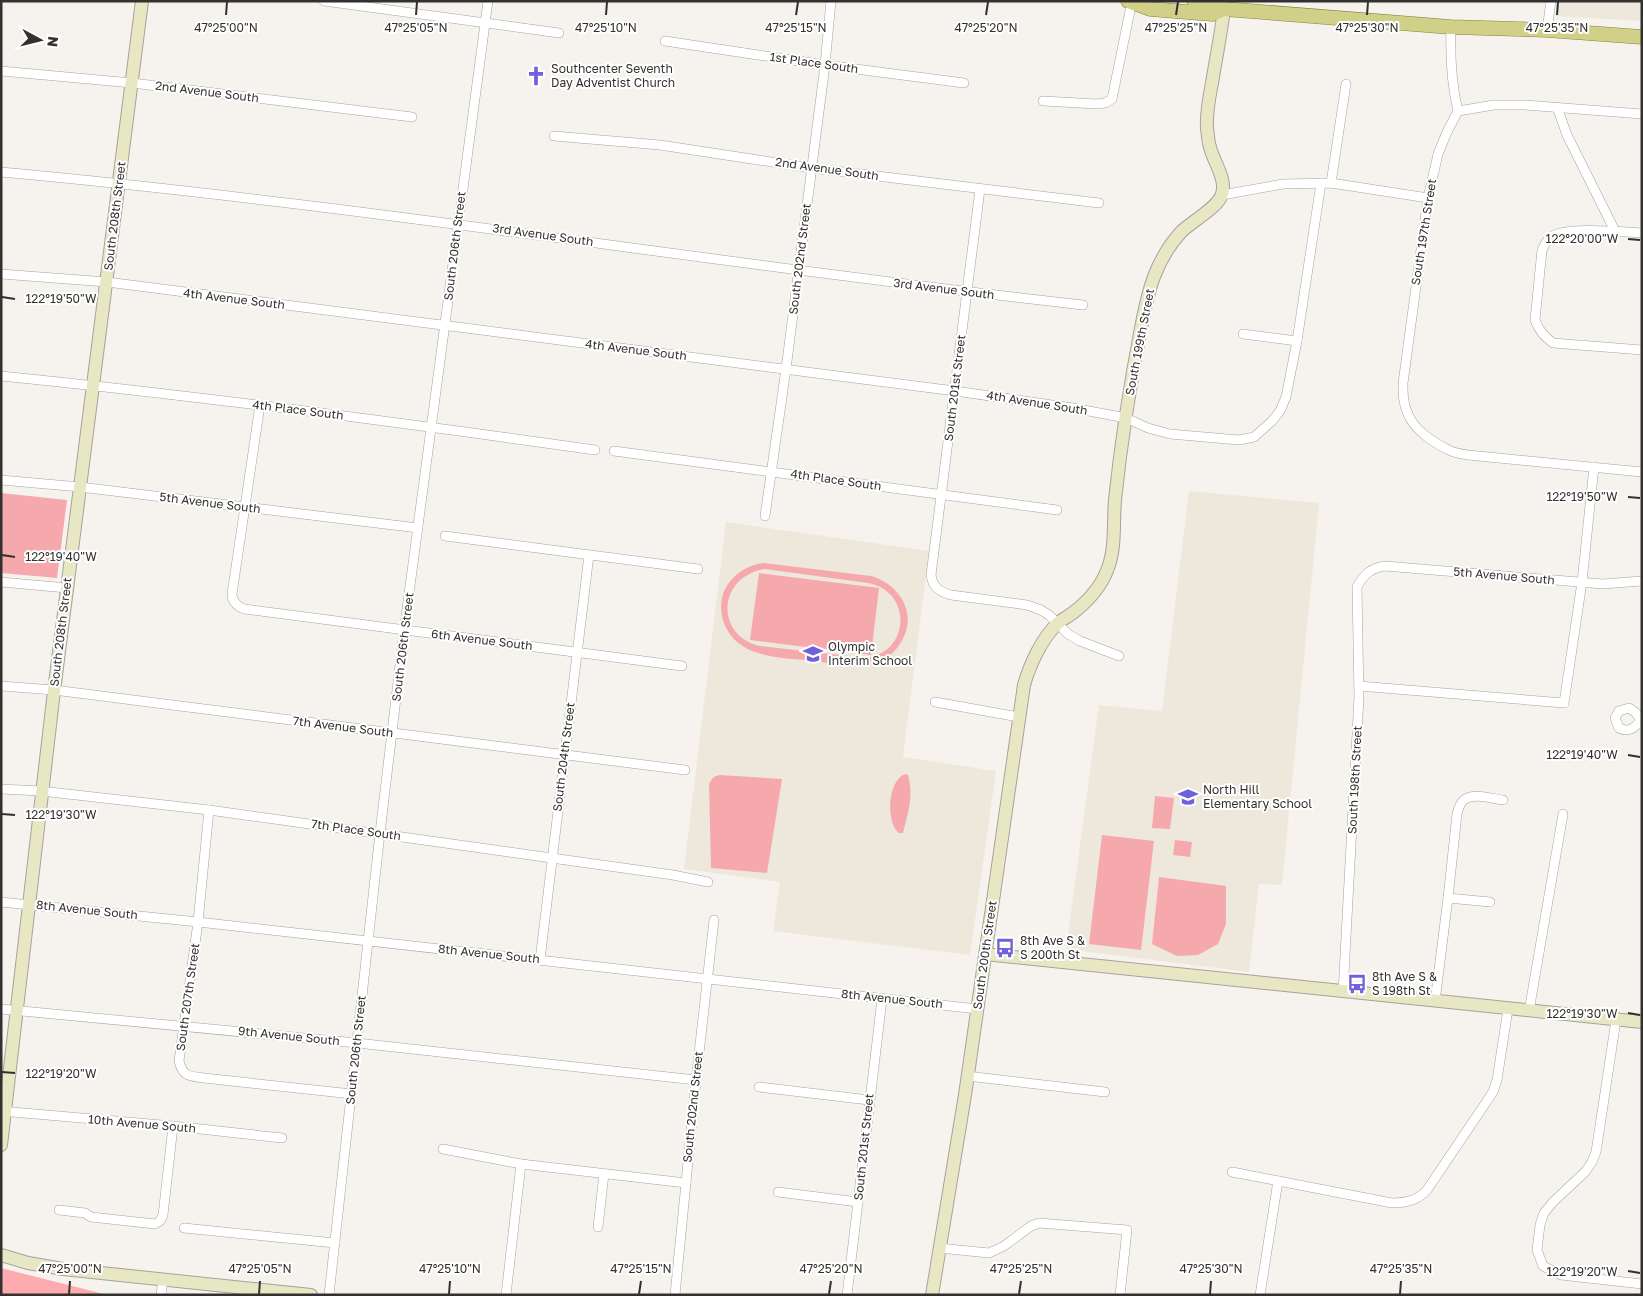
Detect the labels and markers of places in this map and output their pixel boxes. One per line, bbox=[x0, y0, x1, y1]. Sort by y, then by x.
place label: Southcenter Seventh Day Adventist Church bbox=[551, 61, 675, 90]
church icon: Southcenter Seventh Day Adventist Church bbox=[525, 65, 547, 87]
place label: Olympic Interim School bbox=[828, 639, 912, 668]
school or university icon: Olympic Interim School bbox=[802, 643, 824, 665]
place label: North Hill Elementary School bbox=[1203, 782, 1312, 811]
school or university icon: North Hill Elementary School bbox=[1177, 786, 1199, 808]
place label: 8th Ave S & S 200th St bbox=[1020, 933, 1085, 962]
bus stop icon: 8th Ave S & S 200th St bbox=[994, 937, 1016, 959]
place label: 8th Ave S & S 198th St bbox=[1372, 969, 1437, 998]
bus stop icon: 8th Ave S & S 198th St bbox=[1346, 973, 1368, 995]

